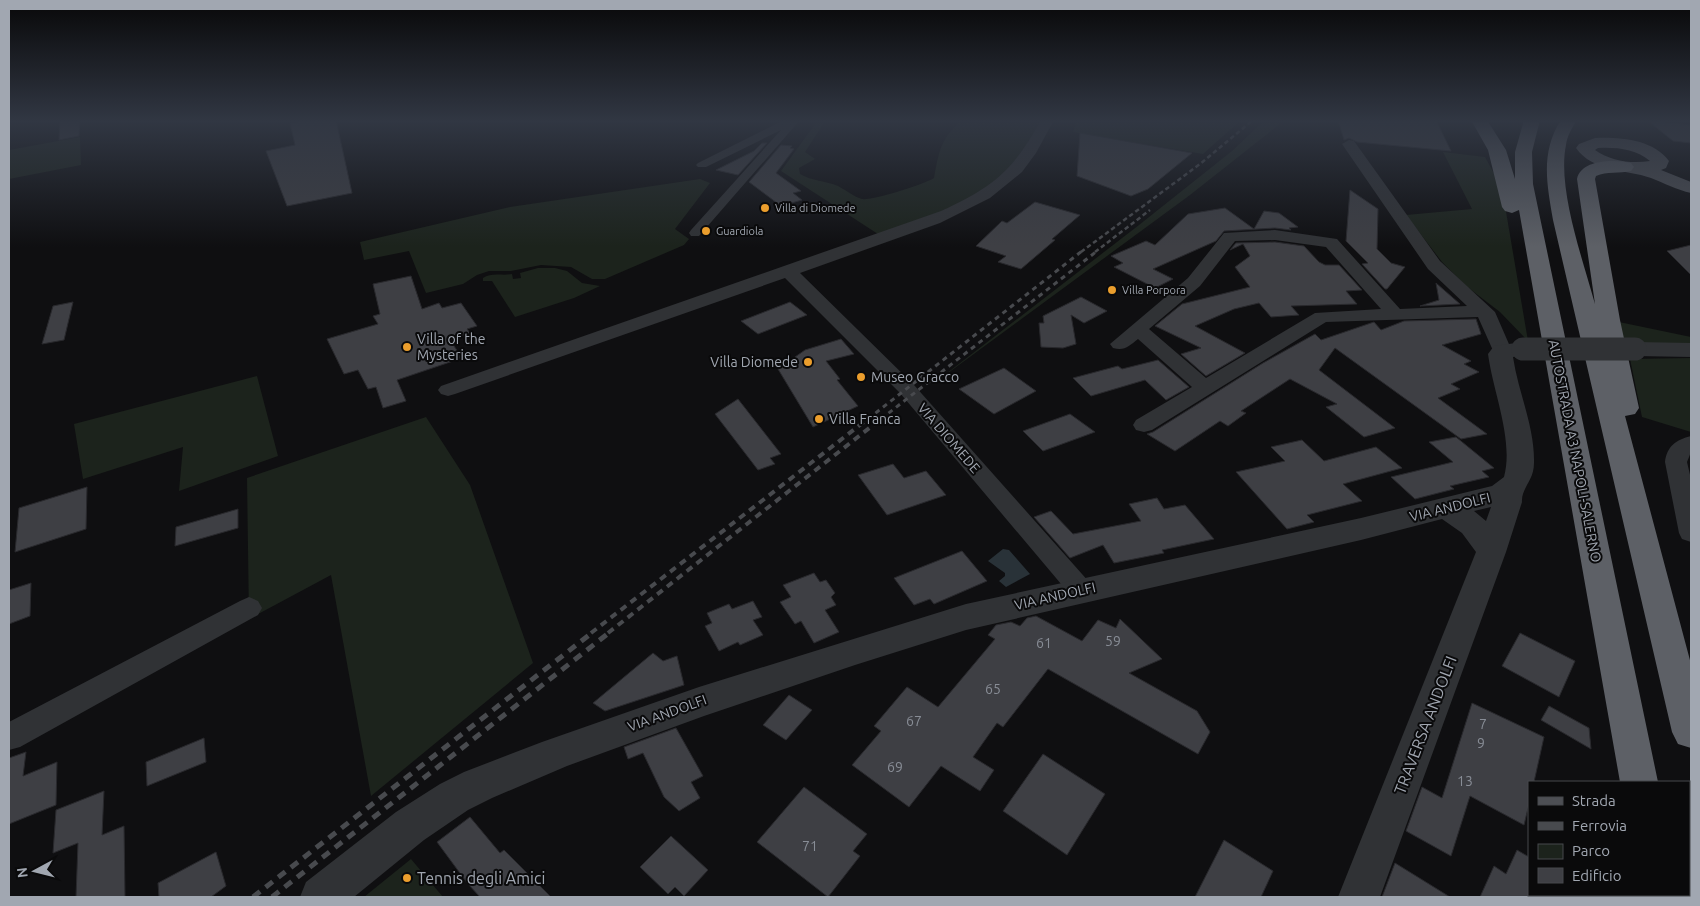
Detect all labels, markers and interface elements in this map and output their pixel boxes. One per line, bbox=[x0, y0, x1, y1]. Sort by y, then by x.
marker: Villa di Diomede bbox=[759, 202, 771, 214]
place label: Villa di Diomede bbox=[775, 202, 856, 214]
marker: Guardiola bbox=[700, 225, 712, 237]
place label: Guardiola bbox=[716, 225, 764, 237]
marker: Villa Porpora bbox=[1106, 284, 1118, 296]
place label: Villa Porpora bbox=[1122, 284, 1186, 296]
place label: Villa of the Mysteries bbox=[417, 331, 485, 363]
street label: AUTOSTRADA A3 NAPOLI-SALERNO bbox=[1546, 338, 1605, 564]
marker: Villa of the Mysteries bbox=[401, 341, 413, 353]
place label: Villa Diomede bbox=[710, 354, 798, 370]
marker: Villa Diomede bbox=[802, 356, 814, 368]
place label: Museo Gracco bbox=[871, 369, 959, 385]
marker: Museo Gracco bbox=[855, 371, 867, 383]
street label: VIA DIOMEDE bbox=[914, 400, 984, 476]
place label: Villa Franca bbox=[829, 411, 901, 427]
marker: Villa Franca bbox=[813, 413, 825, 425]
street label: VIA ANDOLFI bbox=[1408, 489, 1492, 525]
street label: VIA ANDOLFI bbox=[1013, 579, 1097, 613]
house number: 59 bbox=[1105, 633, 1121, 649]
house number: 61 bbox=[1036, 635, 1052, 651]
street label: TRAVERSA ANDOLFI bbox=[1390, 653, 1460, 797]
house number: 65 bbox=[985, 681, 1001, 697]
street label: VIA ANDOLFI bbox=[625, 691, 709, 735]
house number: 67 bbox=[906, 713, 922, 729]
house number: 7 bbox=[1479, 716, 1487, 732]
house number: 9 bbox=[1477, 735, 1485, 751]
house number: 69 bbox=[887, 759, 903, 775]
house number: 13 bbox=[1457, 773, 1473, 789]
legend bbox=[1528, 781, 1690, 896]
text: Strada bbox=[1572, 792, 1616, 809]
text: Ferrovia bbox=[1572, 817, 1627, 834]
house number: 71 bbox=[802, 838, 818, 854]
text: Parco bbox=[1572, 842, 1610, 859]
north arrow bbox=[10, 846, 60, 896]
text: N bbox=[14, 866, 31, 879]
text: Edificio bbox=[1572, 867, 1621, 884]
place label: Tennis degli Amici bbox=[417, 869, 545, 887]
marker: Tennis degli Amici bbox=[401, 872, 413, 884]

